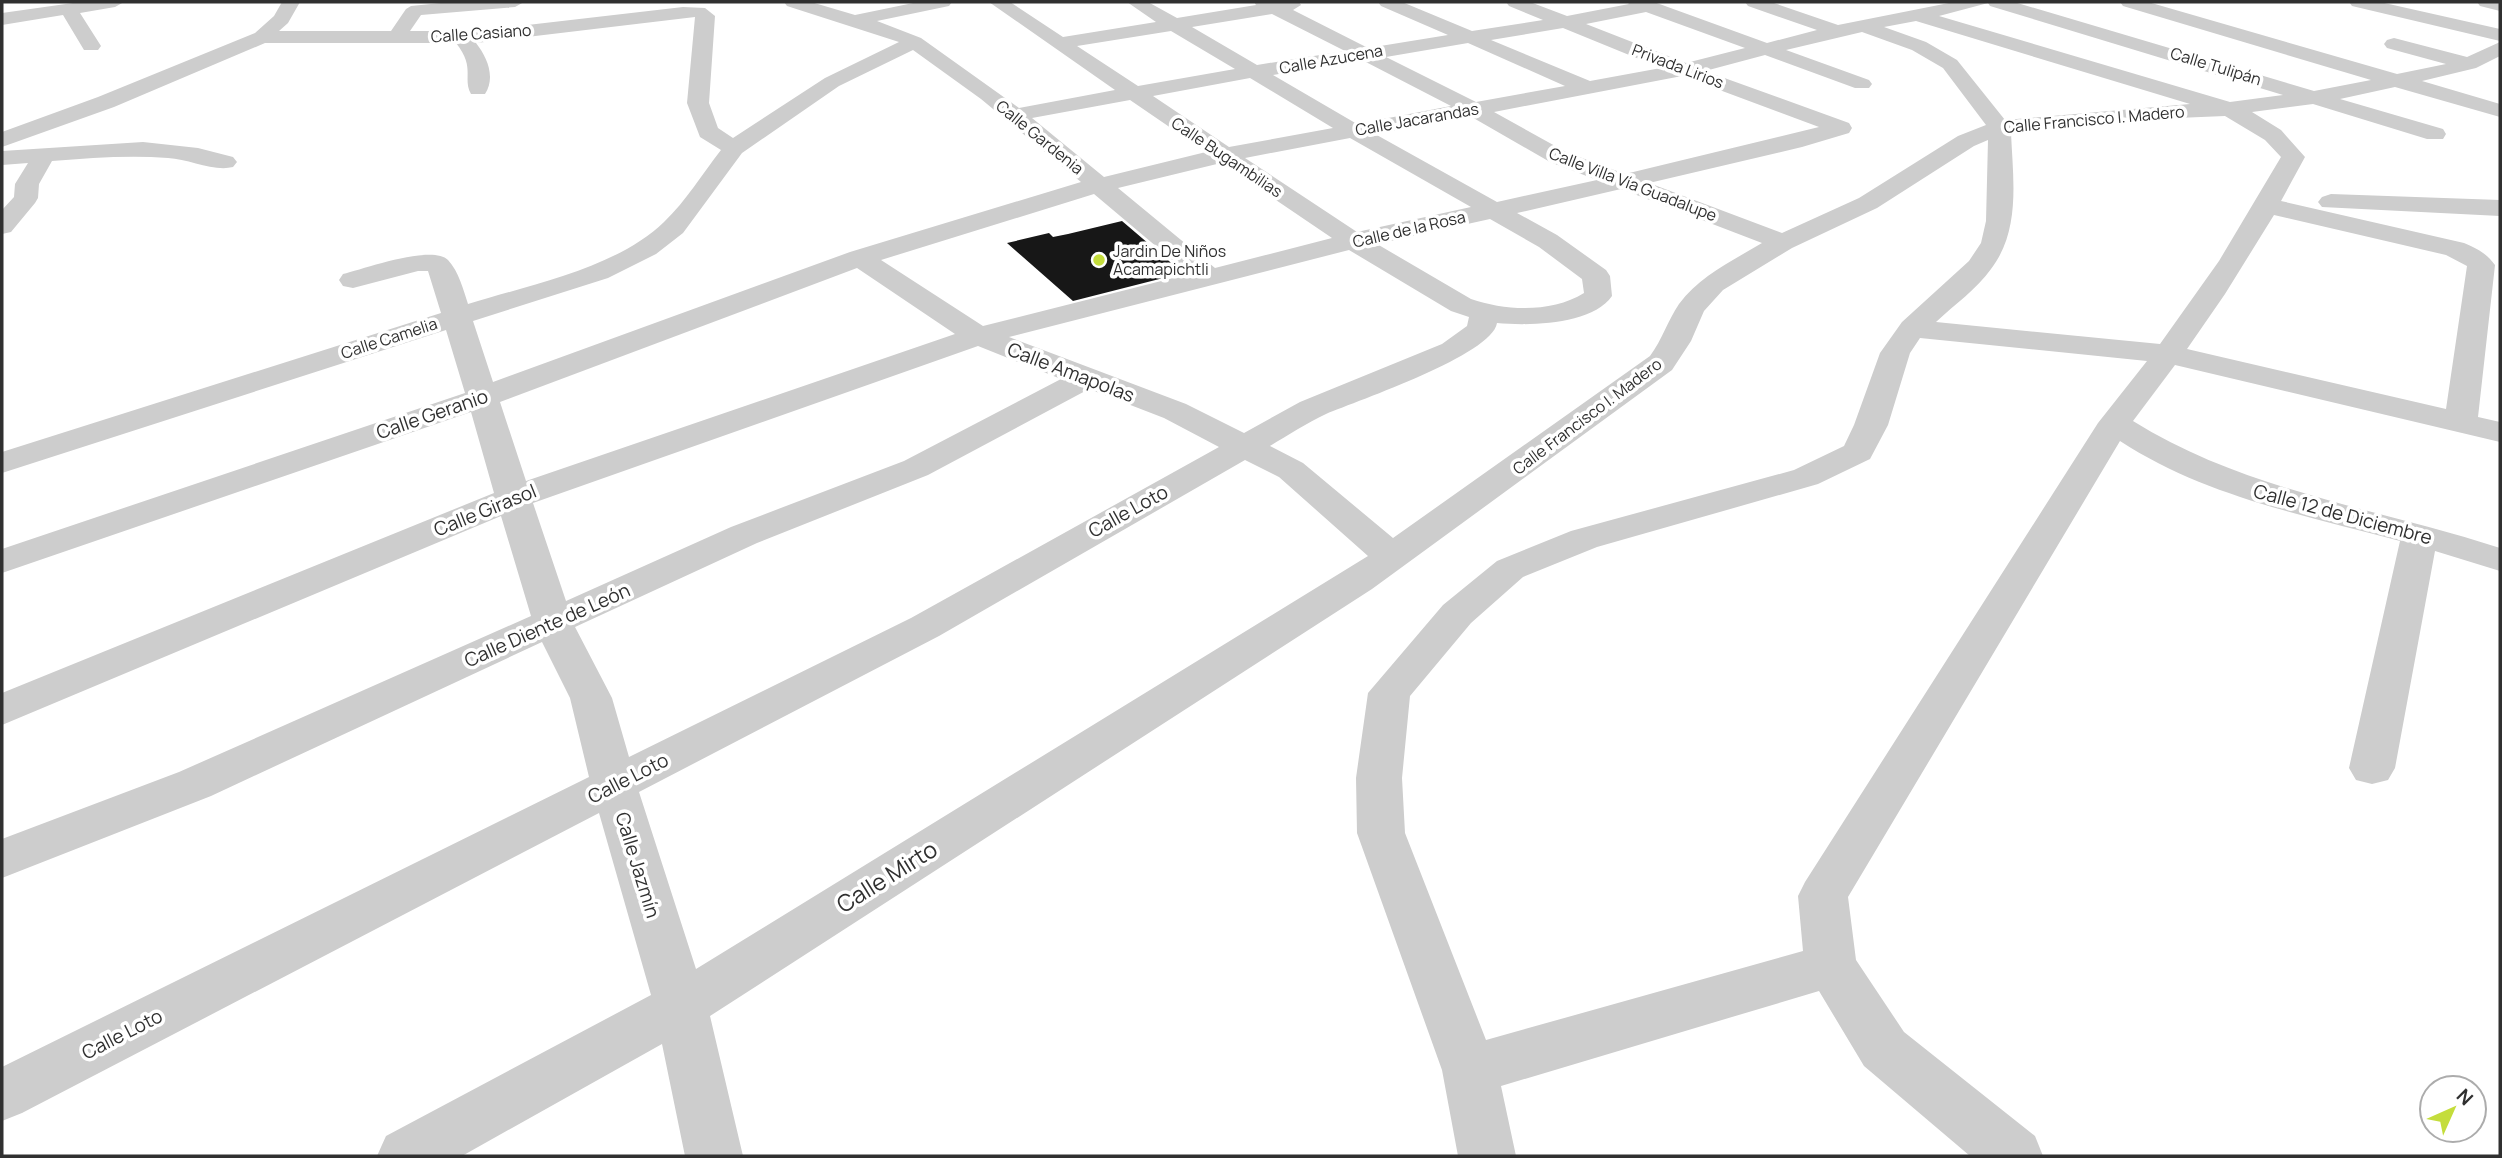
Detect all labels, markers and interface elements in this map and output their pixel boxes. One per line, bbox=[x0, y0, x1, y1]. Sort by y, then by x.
street label: Calle Casiano bbox=[430, 19, 532, 47]
street label: Privada Lirios bbox=[1629, 38, 1727, 94]
street label: Calle Azucena bbox=[1278, 39, 1384, 79]
street label: Calle Tulipán bbox=[2168, 42, 2264, 90]
street label: Calle Gardenia bbox=[992, 95, 1088, 179]
street label: Calle Jacarandas bbox=[1354, 97, 1480, 141]
street label: Calle Francisco I. Madero bbox=[2003, 100, 2185, 138]
street label: Calle Bugambilias bbox=[1167, 112, 1287, 202]
street label: Calle Villa Vía Guadalupe bbox=[1546, 142, 1720, 226]
street label: Calle de la Rosa bbox=[1351, 205, 1467, 253]
place label: Jardin De Niños Acamapichtli bbox=[1113, 240, 1226, 280]
marker: Jardin De Niños Acamapichtli bbox=[1091, 252, 1107, 268]
street label: Calle Camelia bbox=[338, 312, 440, 364]
street label: Calle Amapolas bbox=[1004, 336, 1138, 408]
street label: Calle Francisco I. Madero bbox=[1508, 353, 1666, 479]
street label: Calle Geranio bbox=[373, 383, 491, 445]
street label: Calle Girasol bbox=[430, 478, 540, 542]
street label: Calle Loto bbox=[1084, 478, 1172, 544]
street label: Calle 12 de Diciembre bbox=[2251, 478, 2435, 550]
street label: Calle Diente de León bbox=[460, 577, 634, 673]
street label: Calle Loto bbox=[583, 747, 673, 809]
street label: Calle Jazmín bbox=[610, 809, 666, 921]
street label: Calle Mirto bbox=[830, 833, 943, 920]
street label: Calle Loto bbox=[77, 1003, 167, 1065]
north arrow bbox=[2418, 1074, 2488, 1144]
text: N bbox=[2451, 1083, 2479, 1111]

